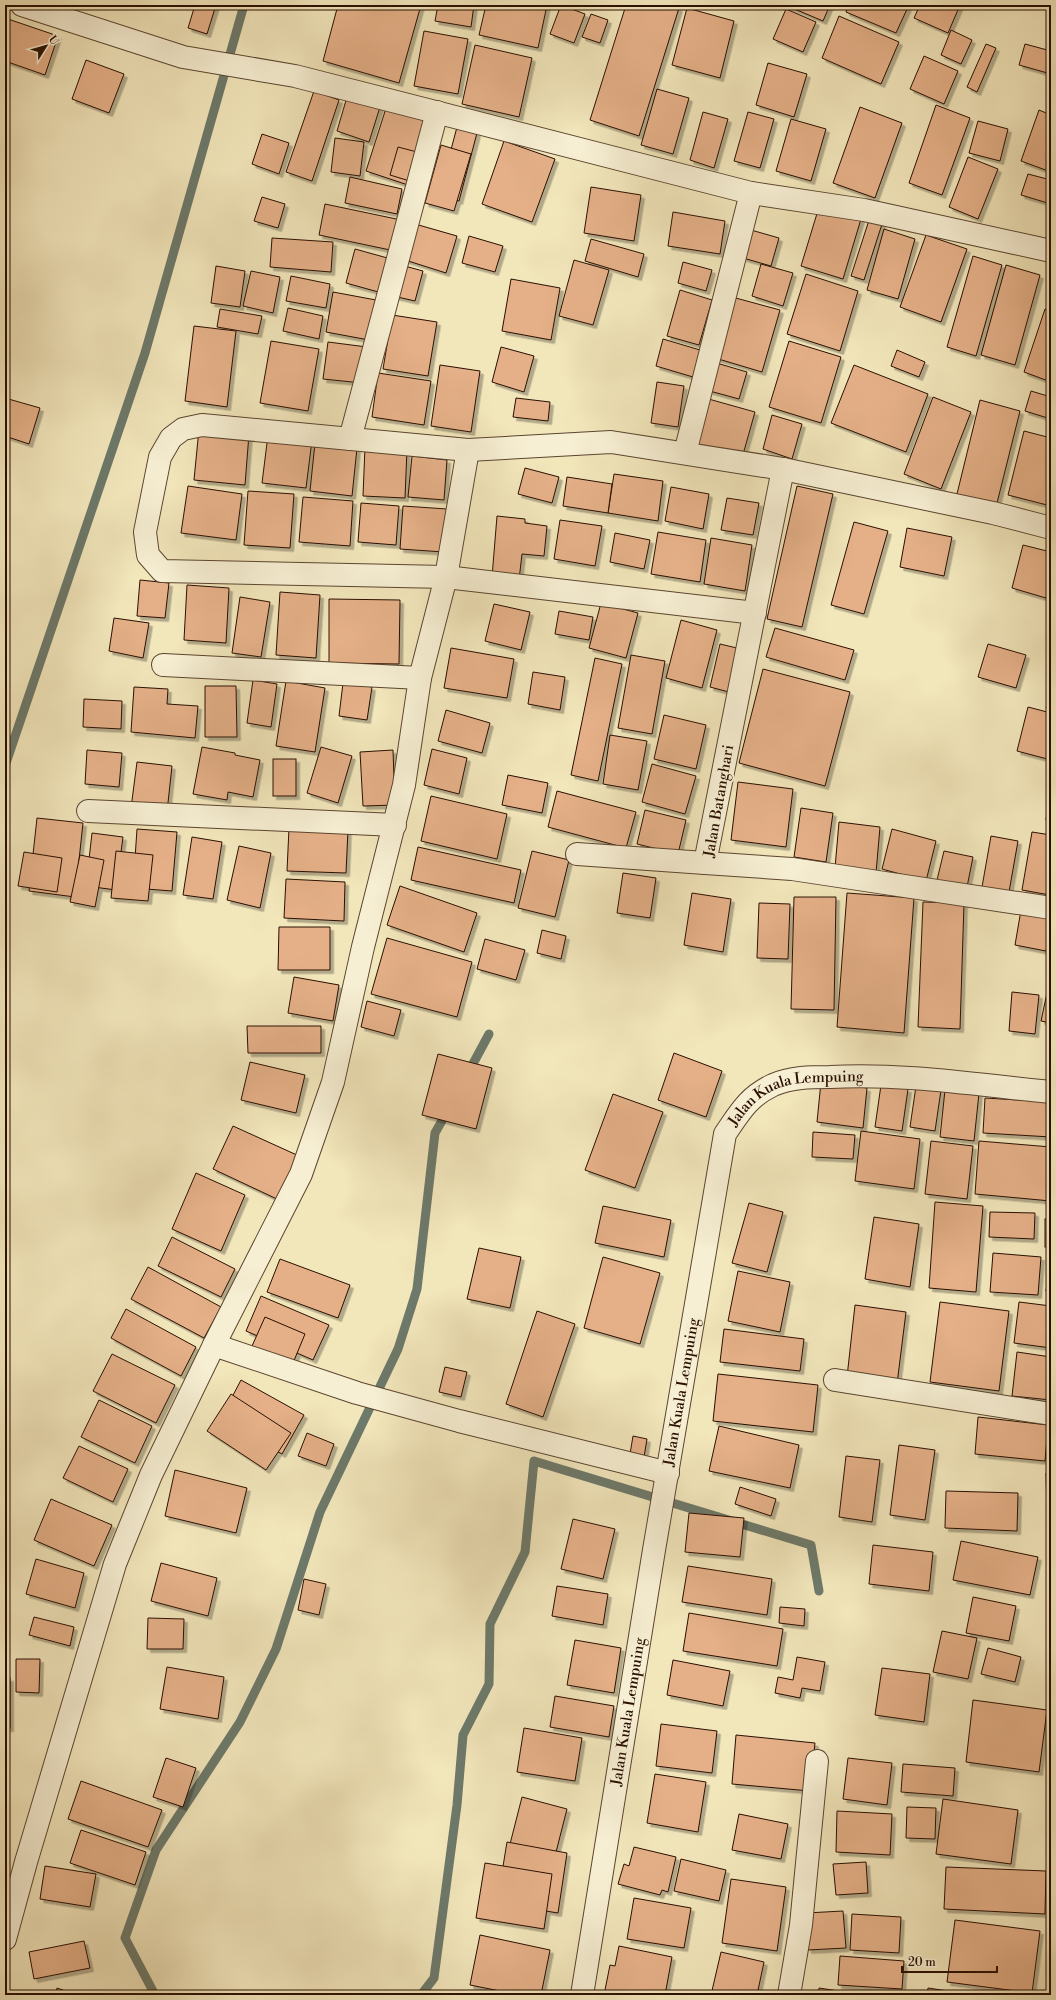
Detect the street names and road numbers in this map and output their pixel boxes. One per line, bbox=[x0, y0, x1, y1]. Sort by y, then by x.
street label: Jalan Batanghari bbox=[700, 743, 738, 860]
street label: Jalan Kuala Lempuing bbox=[723, 1067, 864, 1131]
street label: Jalan Kuala Lempuing bbox=[659, 1316, 703, 1469]
street label: Jalan Kuala Lempuing bbox=[606, 1636, 649, 1788]

